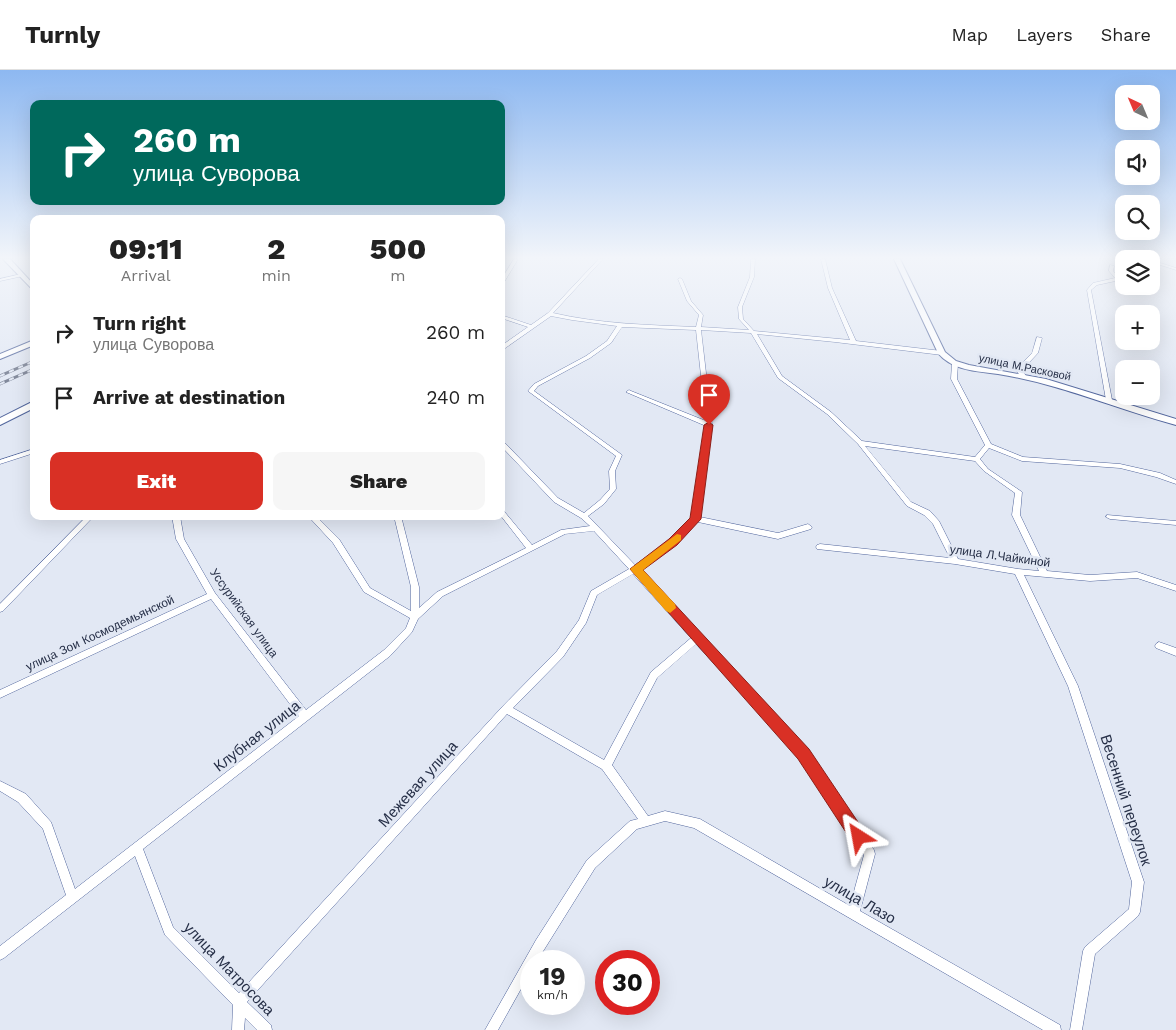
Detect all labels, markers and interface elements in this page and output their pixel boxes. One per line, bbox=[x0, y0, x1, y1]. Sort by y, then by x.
text: Turnly bbox=[25, 21, 100, 49]
text: Map bbox=[951, 24, 988, 45]
text: Layers bbox=[1016, 24, 1073, 45]
text: Share bbox=[1101, 24, 1151, 45]
north arrow bbox=[1115, 85, 1160, 130]
map controls bbox=[1115, 85, 1160, 405]
text: 260 m bbox=[133, 119, 241, 161]
icon: right bbox=[50, 120, 115, 185]
button: sound bbox=[1115, 140, 1160, 185]
text: улица Суворова bbox=[133, 161, 300, 186]
button: search bbox=[1115, 195, 1160, 240]
text: 09:11 bbox=[109, 231, 183, 266]
text: 2 bbox=[267, 231, 285, 266]
text: 500 bbox=[370, 231, 426, 266]
button: layers bbox=[1115, 250, 1160, 295]
text: Arrival bbox=[121, 266, 171, 285]
text: min bbox=[261, 266, 291, 285]
text: m bbox=[390, 266, 406, 285]
button: + bbox=[1115, 305, 1160, 350]
text: Turn right bbox=[93, 312, 186, 335]
icon: right bbox=[50, 319, 78, 347]
text: 260 m bbox=[426, 321, 485, 344]
text: улица Суворова bbox=[93, 335, 214, 354]
street label: улица М.Расковой bbox=[978, 351, 1072, 384]
button: − bbox=[1115, 360, 1160, 405]
pin bbox=[688, 374, 730, 425]
icon: arrive bbox=[695, 381, 723, 409]
icon: arrive bbox=[50, 384, 78, 412]
text: Arrive at destination bbox=[93, 386, 285, 409]
text: 240 m bbox=[426, 386, 485, 409]
button: Exit bbox=[50, 452, 263, 510]
button: Share bbox=[273, 452, 485, 510]
street label: улица Л.Чайкиной bbox=[949, 542, 1051, 570]
street label: Уссурийская улица bbox=[207, 566, 281, 660]
street label: улица Зои Космодемьянской bbox=[24, 592, 176, 674]
street label: Клубная улица bbox=[210, 696, 304, 775]
street label: Весенний переулок bbox=[1096, 732, 1156, 868]
street label: Межевая улица bbox=[375, 737, 462, 831]
position arrow bbox=[832, 810, 884, 862]
street label: улица Лазо bbox=[821, 872, 899, 928]
street label: улица Матросова bbox=[180, 919, 279, 1020]
speed limit sign: 30 bbox=[595, 950, 660, 1015]
text: 19 bbox=[539, 962, 566, 991]
text: km/h bbox=[537, 988, 568, 1002]

